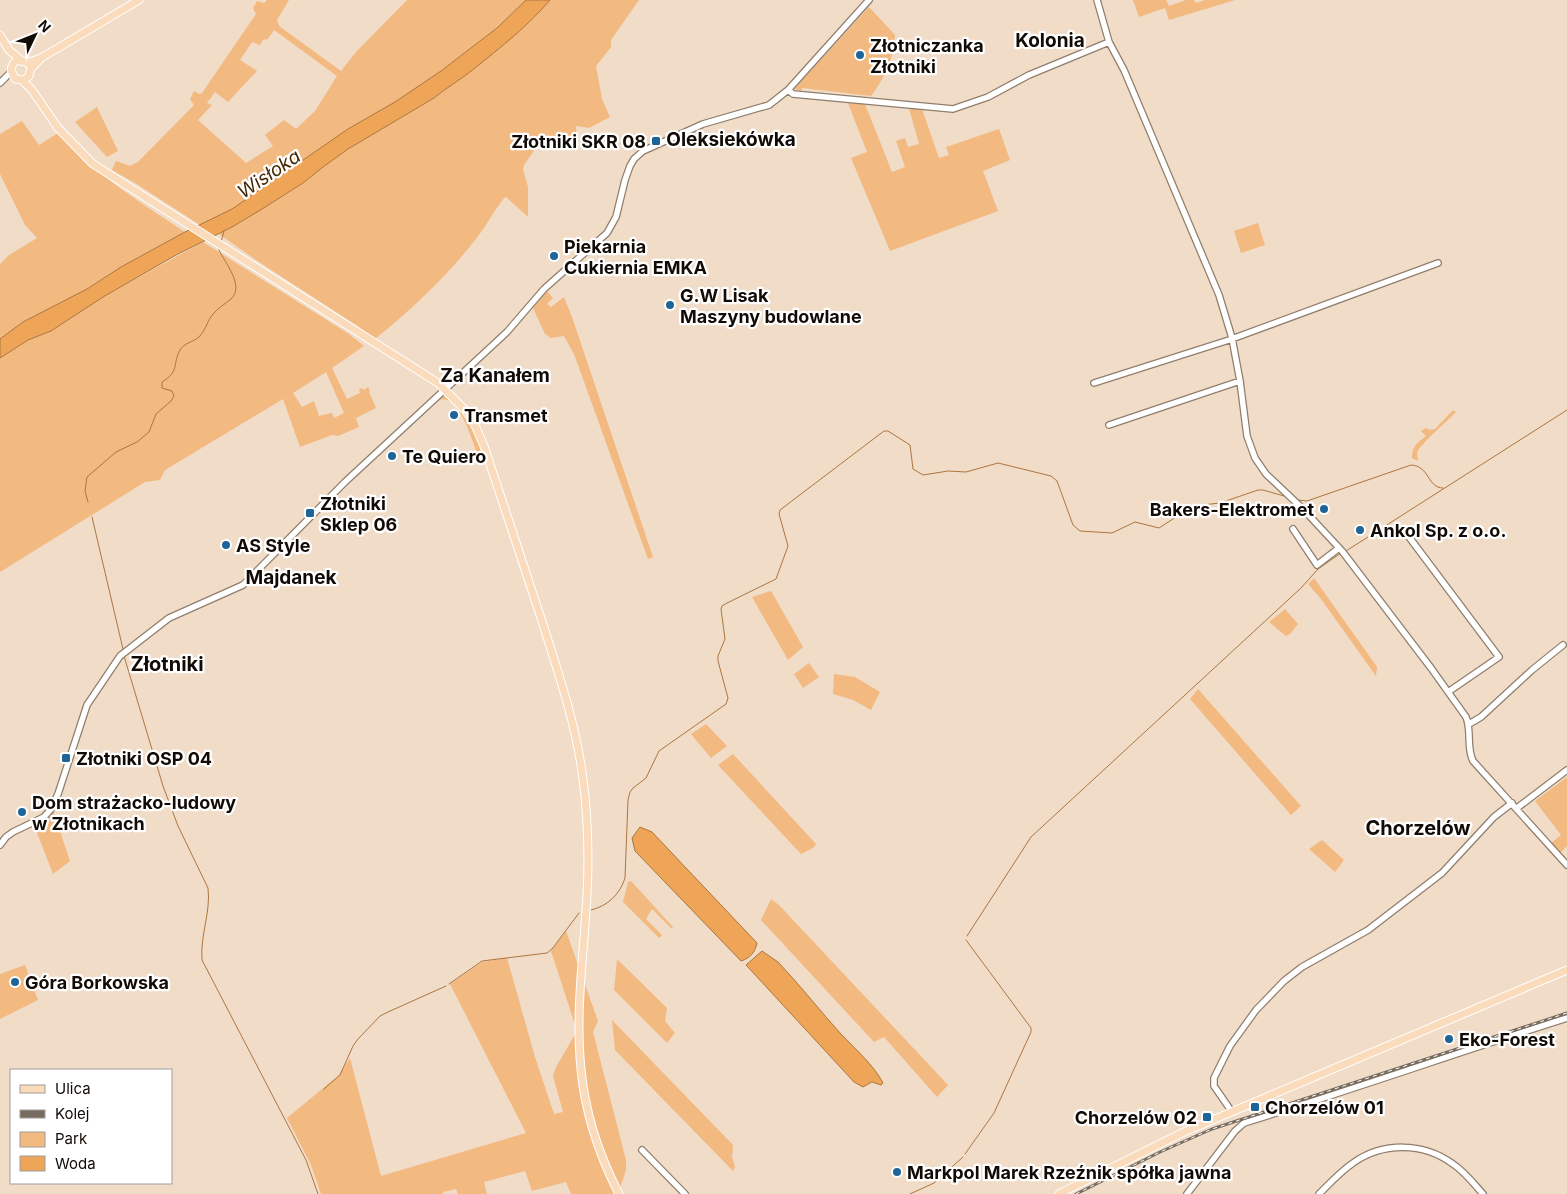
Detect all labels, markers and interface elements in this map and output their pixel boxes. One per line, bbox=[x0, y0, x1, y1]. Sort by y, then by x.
north arrow bbox=[10, 10, 60, 60]
text: N bbox=[35, 16, 55, 35]
district label: Kolonia bbox=[1015, 29, 1085, 52]
place label: Złotniczanka Złotniki bbox=[870, 35, 984, 77]
marker: Złotniczanka Złotniki bbox=[854, 49, 866, 61]
district label: Oleksiekówka bbox=[666, 128, 796, 151]
place label: Złotniki SKR 08 bbox=[511, 131, 646, 152]
marker: Złotniki SKR 08 bbox=[650, 135, 662, 147]
water label: Wisłoka bbox=[233, 144, 305, 203]
place label: Piekarnia Cukiernia EMKA bbox=[564, 236, 707, 278]
marker: Piekarnia Cukiernia EMKA bbox=[548, 250, 560, 262]
place label: G.W Lisak Maszyny budowlane bbox=[680, 285, 862, 327]
marker: G.W Lisak Maszyny budowlane bbox=[664, 299, 676, 311]
district label: Za Kanałem bbox=[440, 364, 550, 387]
place label: Transmet bbox=[464, 405, 548, 426]
marker: Transmet bbox=[448, 409, 460, 421]
place label: Te Quiero bbox=[402, 446, 486, 467]
marker: Te Quiero bbox=[386, 450, 398, 462]
place label: Złotniki Sklep 06 bbox=[320, 493, 397, 535]
place label: Bakers-Elektromet bbox=[1150, 499, 1314, 520]
marker: Bakers-Elektromet bbox=[1318, 503, 1330, 515]
marker: Złotniki Sklep 06 bbox=[304, 507, 316, 519]
place label: Ankol Sp. z o.o. bbox=[1370, 520, 1506, 541]
marker: Ankol Sp. z o.o. bbox=[1354, 524, 1366, 536]
place label: AS Style bbox=[236, 535, 311, 556]
marker: AS Style bbox=[220, 539, 232, 551]
district label: Majdanek bbox=[245, 566, 337, 589]
district label: Złotniki bbox=[130, 652, 204, 676]
place label: Złotniki OSP 04 bbox=[76, 748, 212, 769]
marker: Złotniki OSP 04 bbox=[60, 752, 72, 764]
place label: Dom strażacko-ludowy w Złotnikach bbox=[32, 792, 236, 834]
marker: Dom strażacko-ludowy w Złotnikach bbox=[16, 806, 28, 818]
district label: Chorzelów bbox=[1365, 816, 1471, 840]
place label: Góra Borkowska bbox=[25, 972, 169, 993]
marker: Góra Borkowska bbox=[9, 976, 21, 988]
place label: Eko-Forest bbox=[1459, 1029, 1555, 1050]
marker: Eko-Forest bbox=[1443, 1033, 1455, 1045]
legend bbox=[10, 1069, 172, 1184]
text: Ulica bbox=[55, 1079, 91, 1098]
place label: Chorzelów 01 bbox=[1265, 1097, 1384, 1118]
marker: Chorzelów 01 bbox=[1249, 1101, 1261, 1113]
text: Kolej bbox=[55, 1104, 90, 1123]
place label: Chorzelów 02 bbox=[1075, 1107, 1197, 1128]
marker: Chorzelów 02 bbox=[1201, 1111, 1213, 1123]
text: Park bbox=[55, 1129, 88, 1148]
text: Woda bbox=[55, 1154, 96, 1173]
place label: Markpol Marek Rzeźnik spółka jawna bbox=[907, 1162, 1231, 1183]
marker: Markpol Marek Rzeźnik spółka jawna bbox=[891, 1166, 903, 1178]

